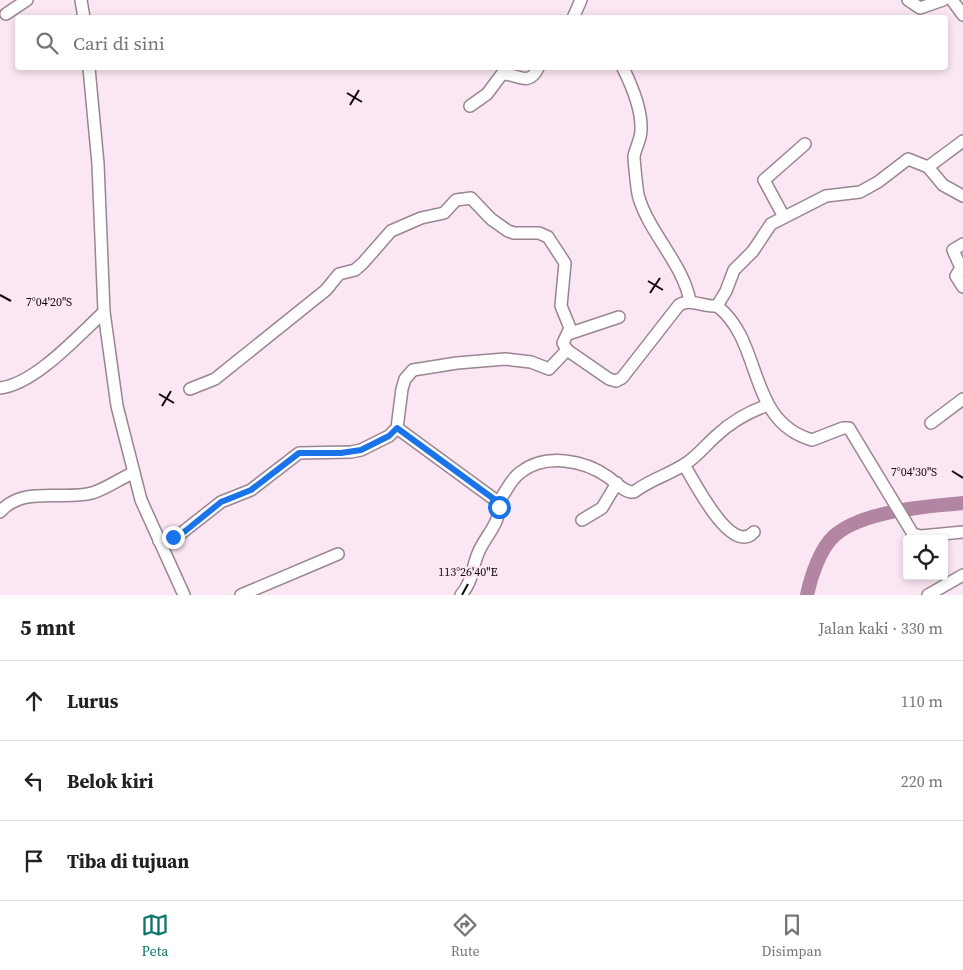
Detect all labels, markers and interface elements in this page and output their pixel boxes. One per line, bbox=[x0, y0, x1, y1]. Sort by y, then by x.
search box bbox=[15, 15, 948, 70]
icon: search bbox=[33, 29, 61, 57]
text: Cari di sini bbox=[73, 30, 165, 56]
text: 7°04'20"S bbox=[26, 294, 72, 310]
text: 7°04'30"S bbox=[891, 464, 937, 480]
route start bbox=[488, 496, 511, 519]
route end bbox=[162, 526, 185, 549]
map controls bbox=[903, 535, 948, 580]
button: locate bbox=[903, 535, 948, 580]
text: 113°26'40"E bbox=[438, 564, 498, 580]
text: 5 mnt bbox=[20, 613, 75, 642]
text: Jalan kaki · 330 m bbox=[818, 617, 943, 639]
icon: ahead bbox=[20, 687, 48, 715]
text: Lurus bbox=[67, 688, 118, 714]
text: 110 m bbox=[901, 690, 943, 712]
icon: left bbox=[20, 767, 48, 795]
text: Belok kiri bbox=[67, 768, 154, 794]
text: 220 m bbox=[901, 770, 943, 792]
icon: arrive bbox=[20, 847, 48, 875]
text: Tiba di tujuan bbox=[67, 848, 189, 874]
tab: Peta bbox=[141, 911, 169, 961]
tab: Rute bbox=[451, 911, 480, 961]
tab: Disimpan bbox=[762, 911, 822, 961]

